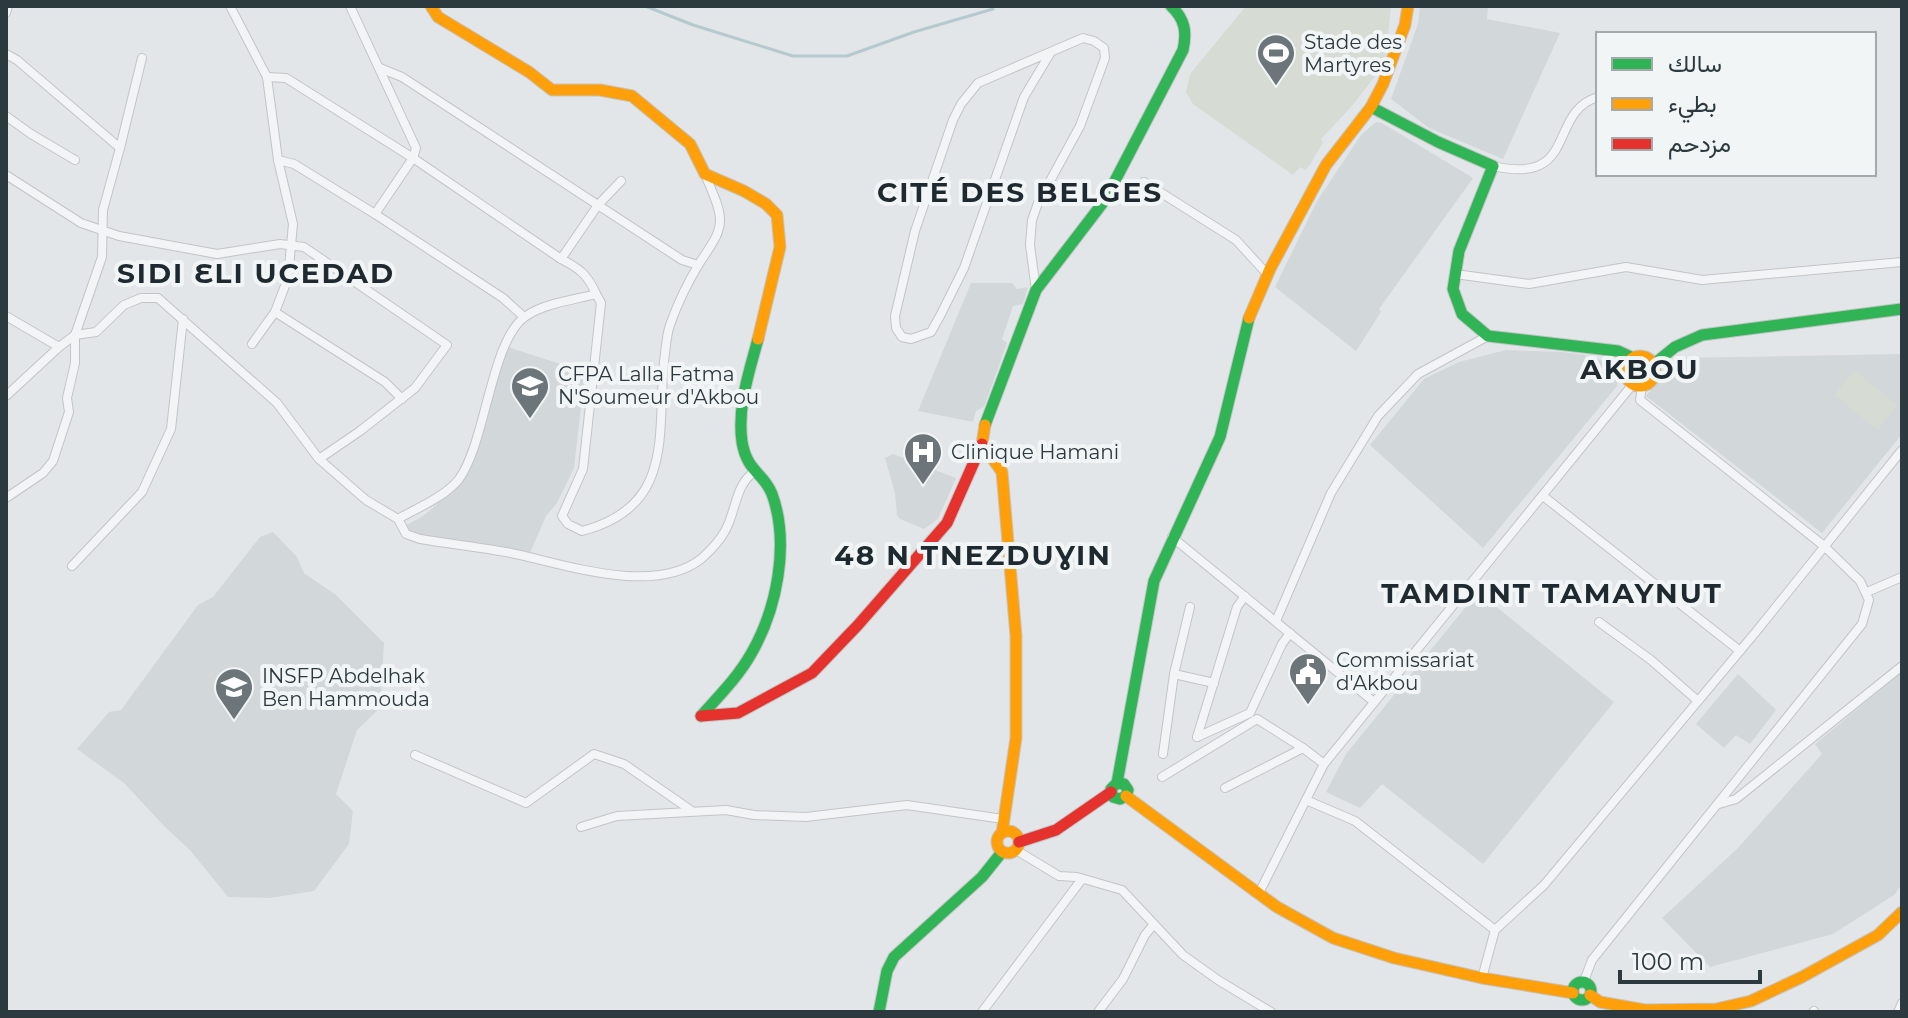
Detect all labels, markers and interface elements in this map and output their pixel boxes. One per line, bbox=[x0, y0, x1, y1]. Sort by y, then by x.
place label: Stade des Martyres bbox=[1304, 30, 1402, 77]
sports icon: Stade des Martyres bbox=[1255, 32, 1297, 87]
legend bbox=[1596, 32, 1876, 176]
text: سالك bbox=[1668, 49, 1722, 78]
text: بطيء bbox=[1668, 89, 1717, 123]
text: مزدحم bbox=[1668, 129, 1731, 160]
district label: CITÉ DES BELGES bbox=[877, 175, 1163, 209]
district label: SIDI ƐLI UCEDAD bbox=[117, 256, 395, 290]
district label: AKBOU bbox=[1579, 352, 1700, 386]
place label: CFPA Lalla Fatma N'Soumeur d'Akbou bbox=[558, 362, 759, 409]
school or university icon: CFPA Lalla Fatma N'Soumeur d'Akbou bbox=[509, 365, 551, 420]
hospital icon: Clinique Hamani bbox=[902, 431, 944, 486]
place label: Clinique Hamani bbox=[951, 440, 1119, 464]
district label: 48 N TNEZDUƔIN bbox=[834, 538, 1112, 572]
district label: TAMDINT TAMAYNUT bbox=[1381, 576, 1723, 610]
place label: Commissariat d'Akbou bbox=[1336, 648, 1475, 695]
public building icon: Commissariat d'Akbou bbox=[1287, 651, 1329, 706]
place label: INSFP Abdelhak Ben Hammouda bbox=[262, 664, 430, 711]
school or university icon: INSFP Abdelhak Ben Hammouda bbox=[213, 666, 255, 721]
scale bar bbox=[1620, 934, 1760, 984]
text: 100 m bbox=[1632, 947, 1704, 976]

